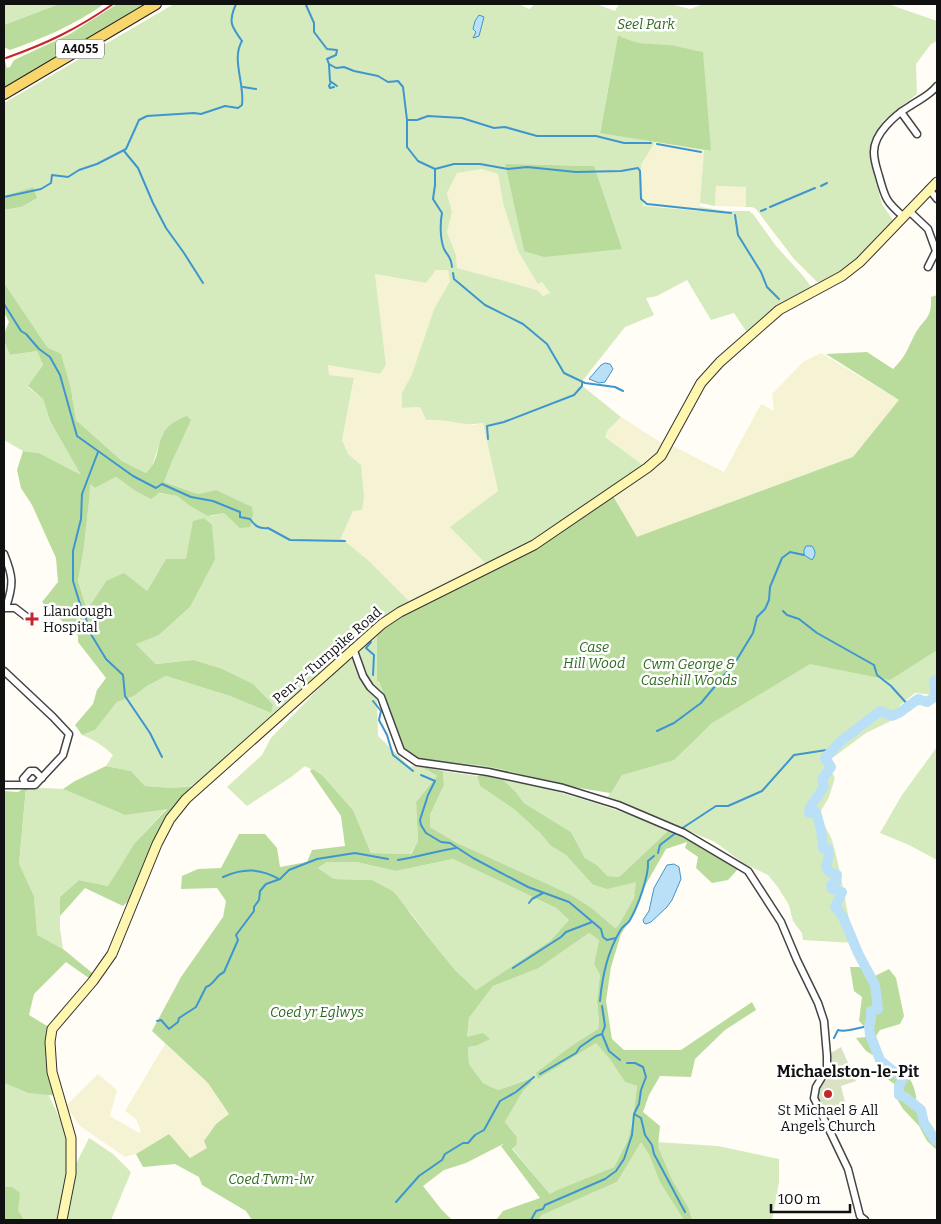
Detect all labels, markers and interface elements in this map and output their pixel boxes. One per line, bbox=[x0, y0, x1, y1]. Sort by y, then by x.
park label: Seel Park bbox=[617, 16, 675, 33]
road number: A4055 bbox=[56, 40, 104, 59]
place label: Llandough Hospital bbox=[43, 603, 113, 636]
street label: Pen-y-Turnpike Road bbox=[270, 604, 385, 707]
marker: Llandough Hospital bbox=[25, 612, 39, 626]
park label: Case Hill Wood bbox=[563, 639, 625, 672]
park label: Cwm George & Casehill Woods bbox=[641, 656, 738, 689]
park label: Coed yr Eglwys bbox=[270, 1004, 364, 1021]
district label: Michaelston-le-Pit bbox=[777, 1062, 920, 1081]
marker: St Michael & All Angels Church bbox=[822, 1088, 834, 1100]
place label: St Michael & All Angels Church bbox=[778, 1102, 878, 1135]
park label: Coed Twm-lw bbox=[228, 1171, 315, 1188]
scale bar bbox=[771, 1182, 850, 1214]
text: 100 m bbox=[778, 1190, 821, 1208]

